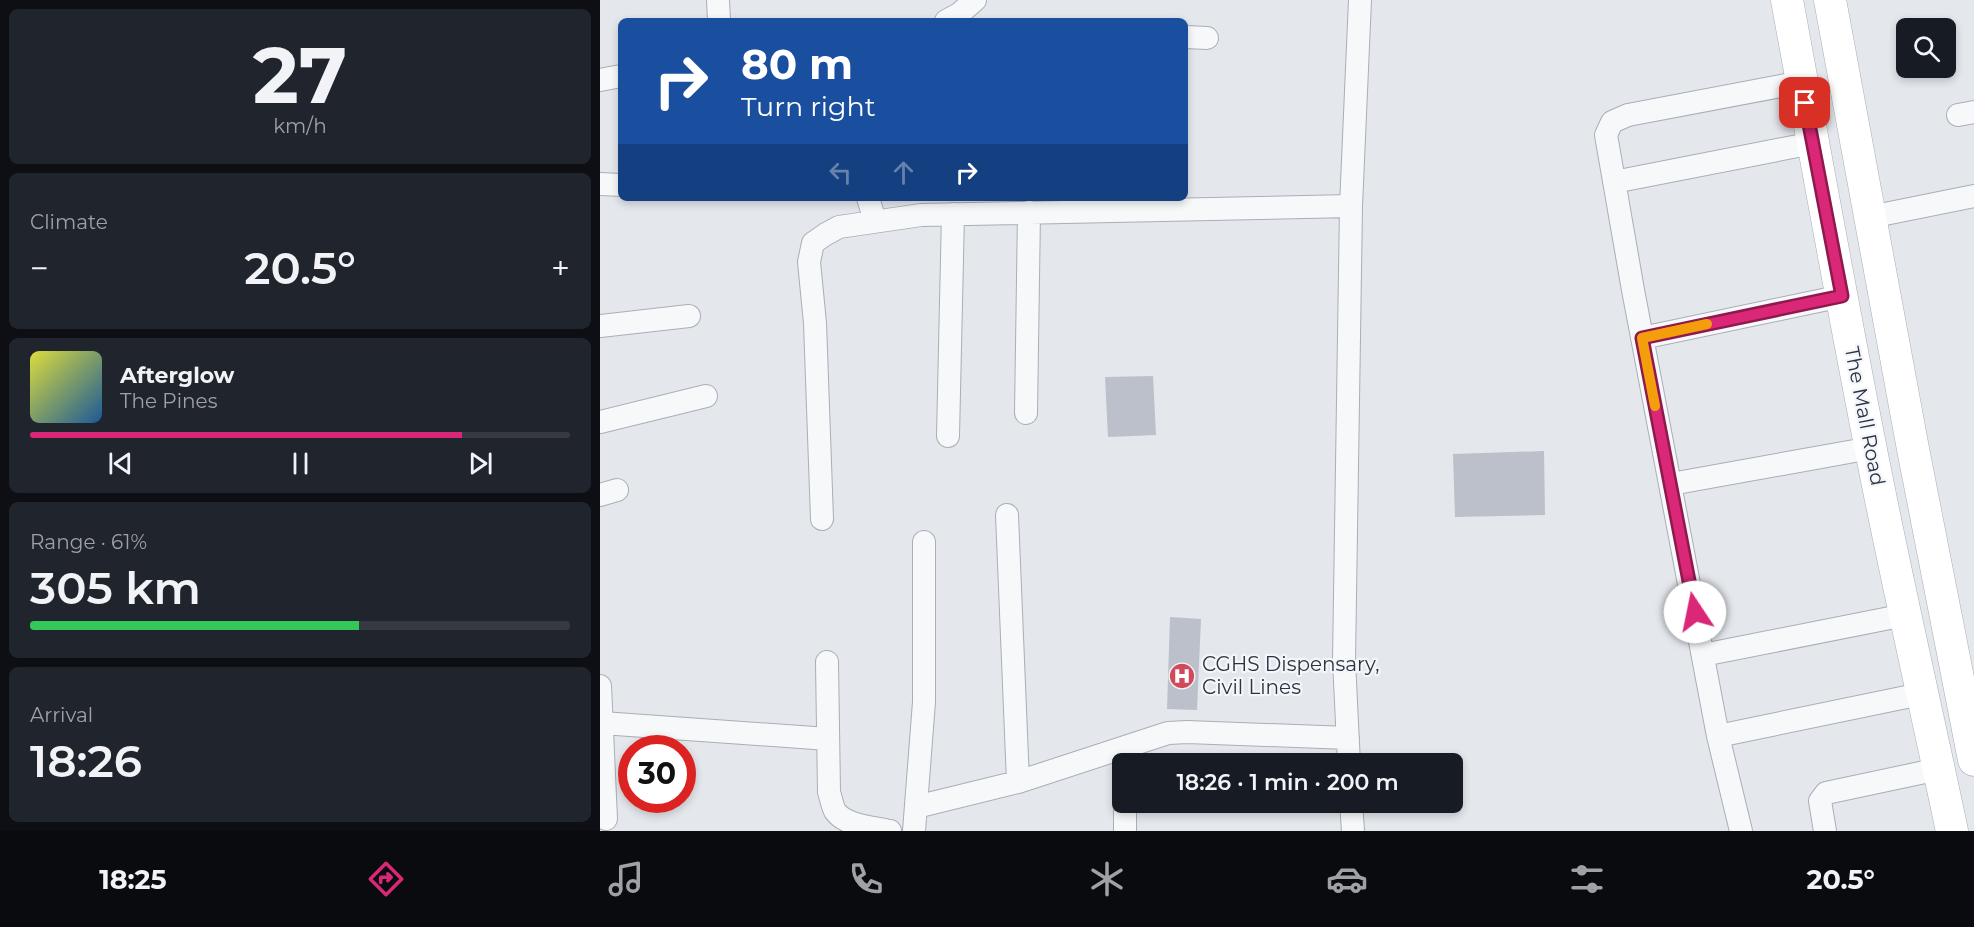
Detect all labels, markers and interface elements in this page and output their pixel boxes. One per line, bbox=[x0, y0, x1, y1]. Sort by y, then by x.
map controls bbox=[1896, 18, 1956, 78]
button: search bbox=[1896, 18, 1956, 78]
text: 27 bbox=[253, 27, 347, 123]
text: 80 m bbox=[741, 38, 853, 90]
icon: right bbox=[642, 42, 720, 120]
pin bbox=[1779, 77, 1830, 128]
icon: arrive bbox=[1788, 86, 1821, 119]
text: Turn right bbox=[741, 90, 876, 123]
text: km/h bbox=[273, 114, 327, 138]
icon: left bbox=[824, 156, 857, 189]
icon: ahead bbox=[887, 156, 920, 189]
icon: right bbox=[950, 156, 983, 189]
text: Climate bbox=[30, 210, 108, 234]
text: 20.5° bbox=[244, 240, 356, 295]
text: − bbox=[30, 248, 49, 288]
text: + bbox=[551, 248, 570, 288]
street label: The Mall Road bbox=[1840, 344, 1890, 488]
text: Afterglow bbox=[120, 362, 234, 389]
text: The Pines bbox=[120, 389, 217, 413]
icon: previous bbox=[104, 447, 137, 480]
icon: pause bbox=[284, 447, 317, 480]
icon: next bbox=[464, 447, 497, 480]
text: Range · 61% bbox=[30, 530, 147, 554]
text: 305 km bbox=[30, 560, 201, 615]
position arrow bbox=[1663, 580, 1727, 644]
place label: CGHS Dispensary, Civil Lines bbox=[1202, 652, 1379, 699]
hospital icon: CGHS Dispensary, Civil Lines bbox=[1167, 661, 1197, 691]
text: Arrival bbox=[30, 703, 93, 727]
text: 18:26 bbox=[30, 733, 142, 788]
speed limit sign: 30 bbox=[618, 735, 696, 813]
text: 18:26 · 1 min · 200 m bbox=[1176, 769, 1399, 796]
icon: directions bbox=[365, 858, 407, 900]
icon: music bbox=[605, 858, 647, 900]
icon: phone bbox=[845, 858, 887, 900]
icon: climate bbox=[1086, 858, 1128, 900]
icon: car bbox=[1326, 858, 1368, 900]
icon: filters bbox=[1566, 858, 1608, 900]
text: 18:25 bbox=[99, 863, 167, 896]
text: 20.5° bbox=[1807, 863, 1875, 896]

